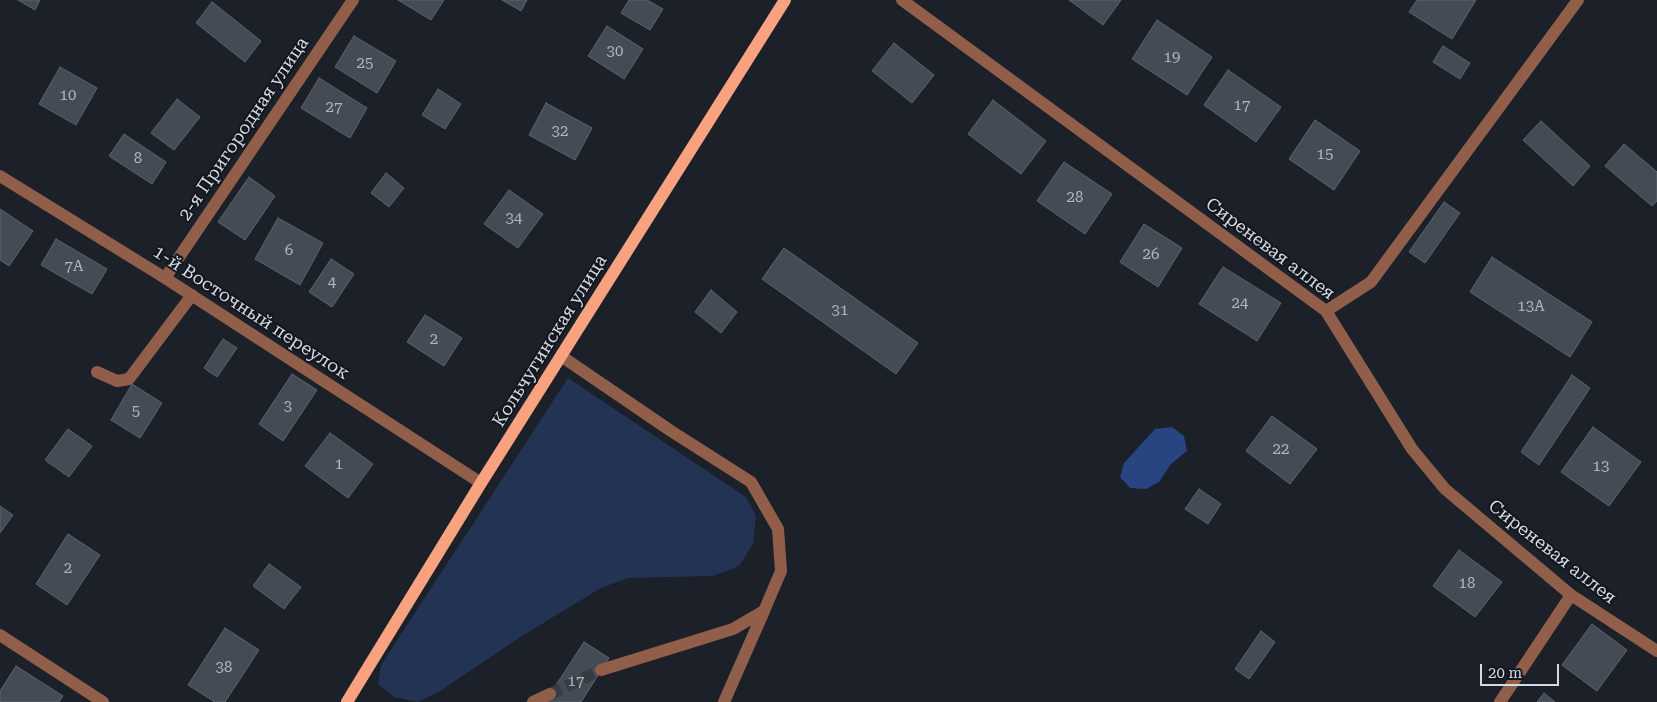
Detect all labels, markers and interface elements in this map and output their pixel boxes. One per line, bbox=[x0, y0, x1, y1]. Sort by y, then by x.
street label: 2-я Пригородная улица bbox=[174, 33, 314, 225]
house number: 30 bbox=[607, 43, 623, 61]
house number: 19 bbox=[1164, 49, 1180, 67]
house number: 25 bbox=[357, 55, 373, 73]
house number: 10 bbox=[60, 87, 76, 105]
house number: 17 bbox=[1234, 97, 1250, 115]
house number: 27 bbox=[326, 99, 342, 117]
house number: 32 bbox=[552, 123, 568, 141]
house number: 15 bbox=[1317, 146, 1333, 164]
house number: 8 bbox=[134, 150, 142, 168]
house number: 28 bbox=[1067, 189, 1083, 207]
street label: Сиреневая аллея bbox=[1201, 193, 1339, 305]
house number: 34 bbox=[506, 210, 522, 228]
street label: 1-й Восточный переулок bbox=[149, 241, 353, 385]
house number: 6 bbox=[285, 242, 293, 260]
house number: 26 bbox=[1143, 246, 1159, 264]
street label: Кольчугинская улица bbox=[488, 251, 612, 431]
house number: 7А bbox=[65, 258, 83, 276]
house number: 4 bbox=[328, 274, 336, 292]
house number: 24 bbox=[1232, 295, 1248, 313]
house number: 13А bbox=[1517, 298, 1545, 316]
house number: 31 bbox=[832, 302, 848, 320]
house number: 2 bbox=[430, 331, 438, 349]
house number: 3 bbox=[284, 398, 292, 416]
house number: 5 bbox=[132, 403, 140, 421]
house number: 22 bbox=[1273, 441, 1289, 459]
house number: 1 bbox=[335, 456, 343, 474]
house number: 13 bbox=[1593, 458, 1609, 476]
street label: Сиреневая аллея bbox=[1484, 495, 1620, 609]
house number: 2 bbox=[64, 560, 72, 578]
house number: 18 bbox=[1459, 575, 1475, 593]
scale bar bbox=[1482, 654, 1561, 686]
house number: 38 bbox=[216, 659, 232, 677]
text: 20 m bbox=[1488, 664, 1522, 682]
house number: 17 bbox=[568, 673, 584, 691]

